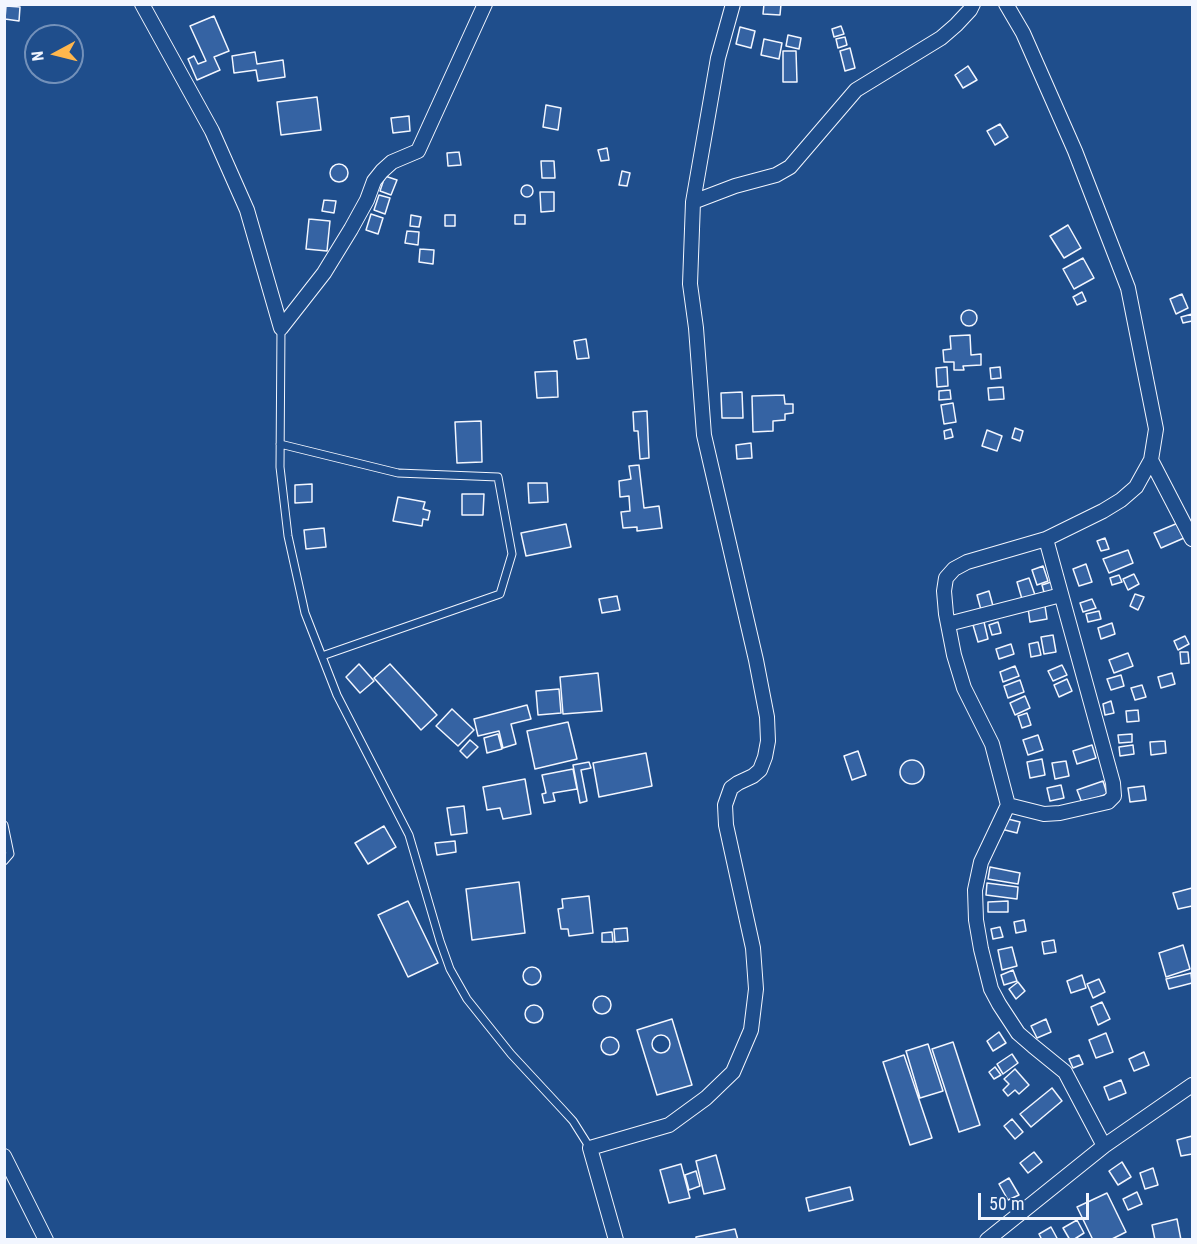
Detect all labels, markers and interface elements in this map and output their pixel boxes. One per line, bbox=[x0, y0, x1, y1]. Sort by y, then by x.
north arrow bbox=[24, 24, 84, 84]
text: N bbox=[28, 50, 48, 62]
scale bar bbox=[981, 1181, 1092, 1219]
text: 50 m bbox=[989, 1193, 1024, 1214]

